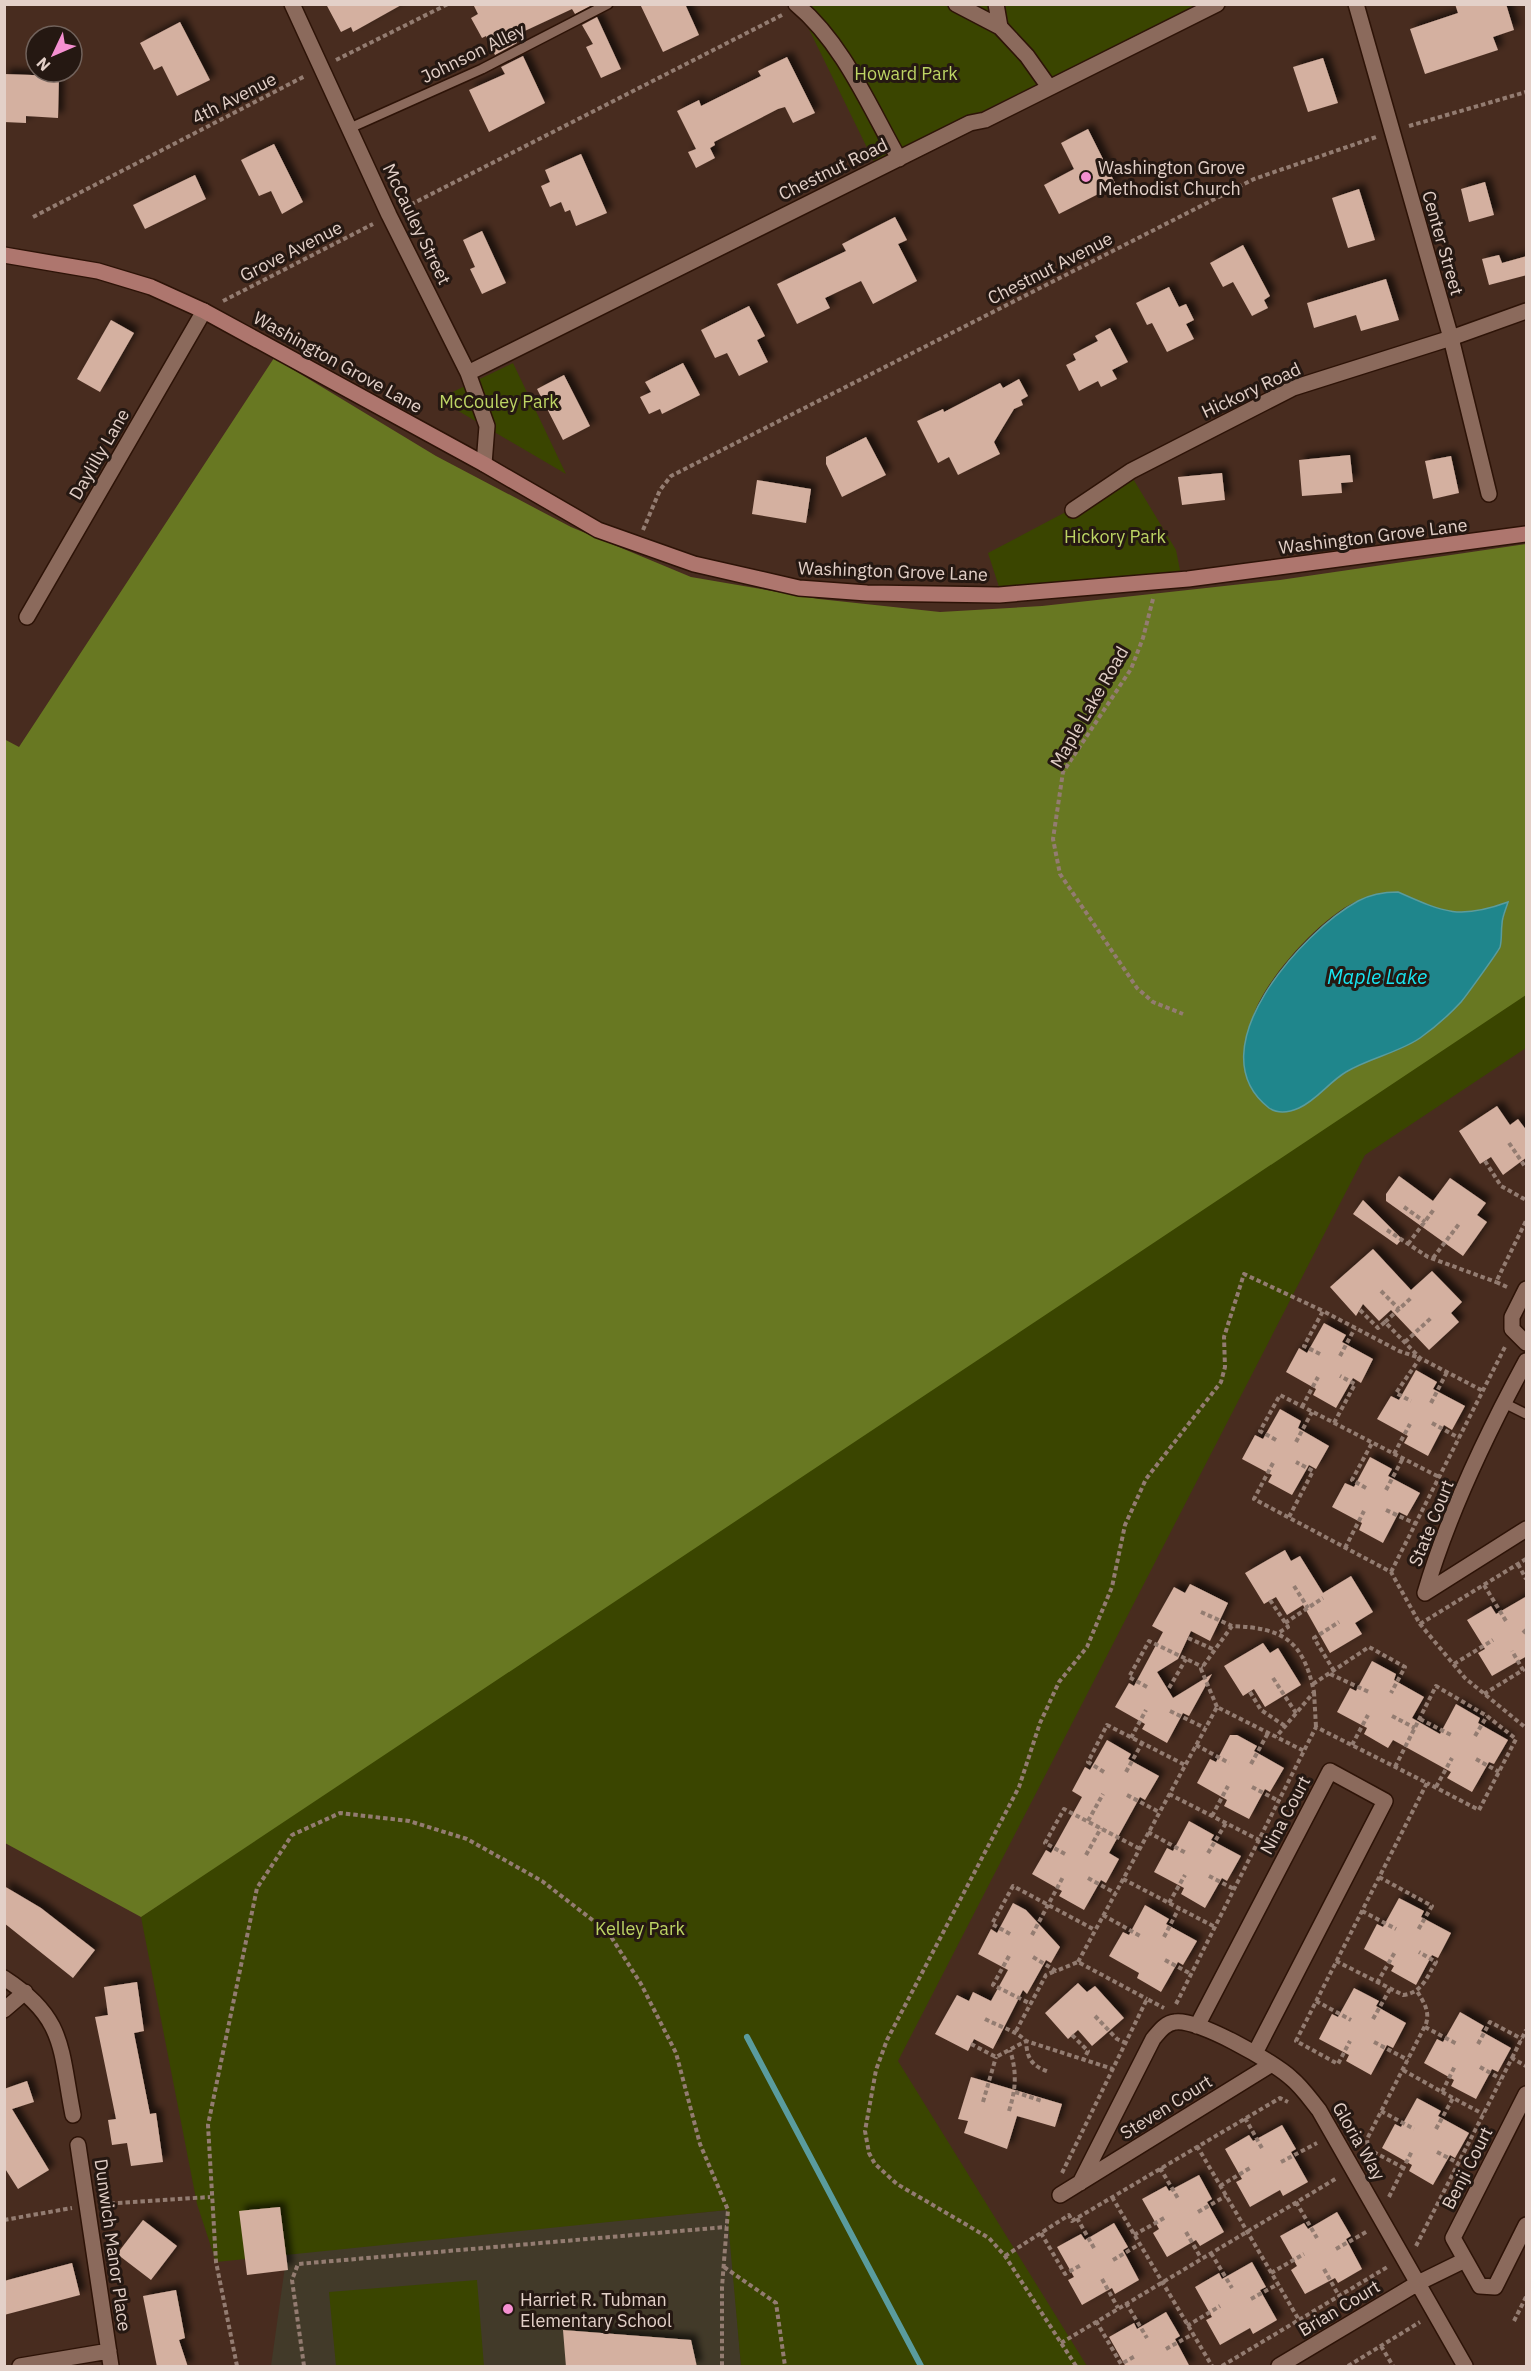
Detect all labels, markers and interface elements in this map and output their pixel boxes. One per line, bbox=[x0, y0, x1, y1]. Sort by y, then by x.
street label: Johnson Alley bbox=[417, 18, 529, 88]
north arrow bbox=[24, 24, 84, 84]
text: N bbox=[32, 53, 54, 76]
park label: Howard Park bbox=[854, 62, 958, 85]
street label: 4th Avenue bbox=[188, 67, 280, 129]
street label: Chestnut Road bbox=[775, 133, 891, 205]
place label: Washington Grove Methodist Church bbox=[1098, 156, 1245, 200]
street label: McCauley Street bbox=[378, 160, 456, 288]
marker: Washington Grove Methodist Church bbox=[1079, 170, 1093, 184]
street label: Center Street bbox=[1417, 188, 1469, 298]
street label: Grove Avenue bbox=[236, 215, 346, 287]
street label: Chestnut Avenue bbox=[984, 227, 1117, 309]
street label: Washington Grove Lane bbox=[249, 306, 427, 418]
street label: Hickory Road bbox=[1198, 357, 1304, 423]
park label: McCouley Park bbox=[439, 390, 559, 413]
street label: Daylilly Lane bbox=[64, 404, 134, 504]
street label: Washington Grove Lane bbox=[1277, 513, 1469, 559]
park label: Hickory Park bbox=[1064, 525, 1167, 548]
street label: Washington Grove Lane bbox=[798, 556, 988, 586]
street label: Maple Lake Road bbox=[1045, 642, 1133, 772]
water label: Maple Lake bbox=[1327, 963, 1427, 990]
street label: State Court bbox=[1403, 1476, 1459, 1570]
street label: Nina Court bbox=[1255, 1772, 1315, 1858]
park label: Kelley Park bbox=[595, 1917, 686, 1940]
street label: Steven Court bbox=[1116, 2070, 1216, 2144]
street label: Gloria Way bbox=[1327, 2098, 1391, 2184]
street label: Benji Court bbox=[1436, 2123, 1498, 2213]
street label: Dunwich Manor Place bbox=[90, 2157, 137, 2333]
street label: Brian Court bbox=[1294, 2275, 1384, 2341]
place label: Harriet R. Tubman Elementary School bbox=[520, 2288, 672, 2332]
marker: Harriet R. Tubman Elementary School bbox=[501, 2302, 515, 2316]

